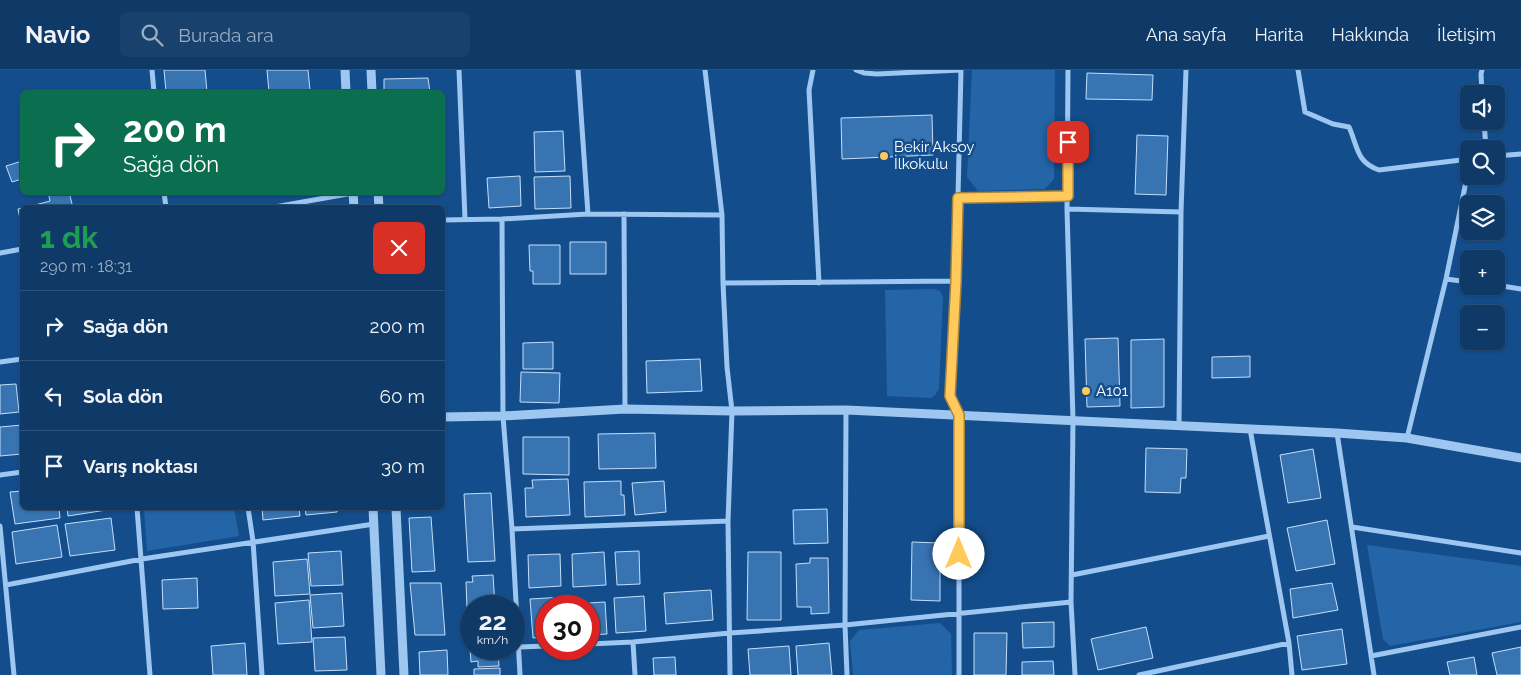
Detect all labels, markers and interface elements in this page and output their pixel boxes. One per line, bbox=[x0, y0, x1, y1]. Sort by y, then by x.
search box bbox=[120, 12, 470, 57]
text: Navio bbox=[25, 20, 90, 49]
icon: search bbox=[138, 21, 166, 49]
text: Burada ara bbox=[178, 24, 274, 46]
text: Ana sayfa bbox=[1146, 24, 1226, 45]
text: Harita bbox=[1254, 24, 1304, 45]
text: Hakkında bbox=[1332, 24, 1409, 45]
text: İletişim bbox=[1437, 24, 1496, 45]
map controls bbox=[1460, 85, 1505, 350]
button: sound bbox=[1460, 85, 1505, 130]
text: 200 m bbox=[123, 109, 227, 150]
icon: right bbox=[40, 110, 105, 175]
pin bbox=[1047, 121, 1089, 163]
icon: arrive bbox=[1054, 128, 1082, 156]
place label: Bekir Aksoy İlkokulu bbox=[894, 138, 974, 173]
button: search bbox=[1460, 140, 1505, 185]
marker: Bekir Aksoy İlkokulu bbox=[878, 150, 890, 162]
text: Sağa dön bbox=[123, 151, 219, 177]
button: layers bbox=[1460, 195, 1505, 240]
text: 1 dk bbox=[40, 220, 98, 255]
button: close bbox=[373, 222, 425, 274]
button: + bbox=[1460, 250, 1505, 295]
text: 290 m · 18:31 bbox=[40, 257, 132, 276]
button: − bbox=[1460, 305, 1505, 350]
icon: right bbox=[40, 312, 68, 340]
text: Sağa dön bbox=[83, 315, 168, 337]
text: 200 m bbox=[370, 315, 425, 337]
icon: left bbox=[40, 382, 68, 410]
place label: A101 bbox=[1096, 382, 1129, 400]
text: Sola dön bbox=[83, 385, 163, 407]
text: 60 m bbox=[380, 385, 425, 407]
marker: A101 bbox=[1080, 385, 1092, 397]
icon: arrive bbox=[40, 452, 68, 480]
text: Varış noktası bbox=[83, 455, 198, 477]
text: 30 m bbox=[381, 455, 425, 477]
position arrow bbox=[932, 527, 984, 579]
speed limit sign: 30 bbox=[535, 595, 600, 660]
text: 22 bbox=[478, 606, 507, 636]
text: km/h bbox=[477, 633, 508, 647]

